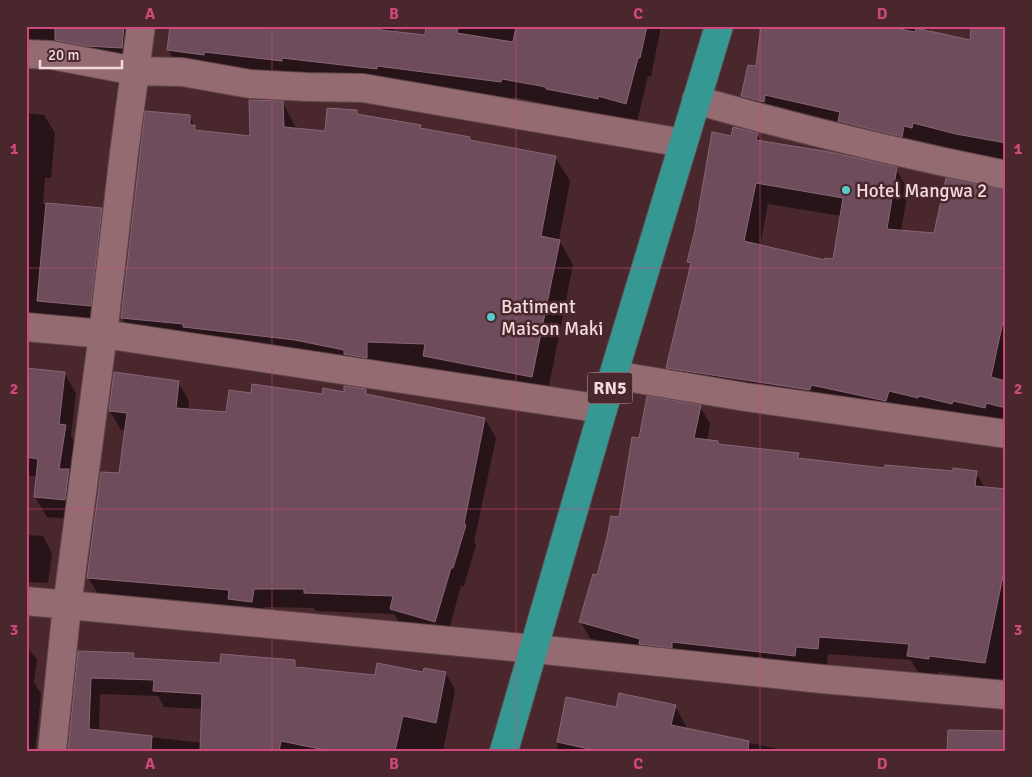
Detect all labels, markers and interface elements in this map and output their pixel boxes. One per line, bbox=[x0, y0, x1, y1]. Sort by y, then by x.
text: A bbox=[145, 4, 156, 24]
text: B bbox=[389, 4, 399, 24]
text: C bbox=[633, 4, 643, 24]
text: D bbox=[877, 4, 888, 24]
scale bar bbox=[40, 38, 122, 70]
text: 20 m bbox=[48, 46, 79, 64]
text: 1 bbox=[10, 139, 19, 159]
text: 1 bbox=[1014, 139, 1023, 159]
place label: Hotel Mangwa 2 bbox=[856, 179, 987, 203]
marker: Hotel Mangwa 2 bbox=[840, 184, 852, 196]
place label: Batiment Maison Maki bbox=[501, 295, 603, 341]
marker: Batiment Maison Maki bbox=[485, 311, 497, 323]
road number: RN5 bbox=[588, 372, 632, 403]
text: 2 bbox=[10, 379, 18, 399]
text: 2 bbox=[1014, 379, 1022, 399]
text: 3 bbox=[10, 620, 18, 640]
text: 3 bbox=[1014, 620, 1022, 640]
text: A bbox=[145, 754, 156, 774]
text: B bbox=[389, 754, 399, 774]
text: C bbox=[633, 754, 643, 774]
text: D bbox=[877, 754, 888, 774]

